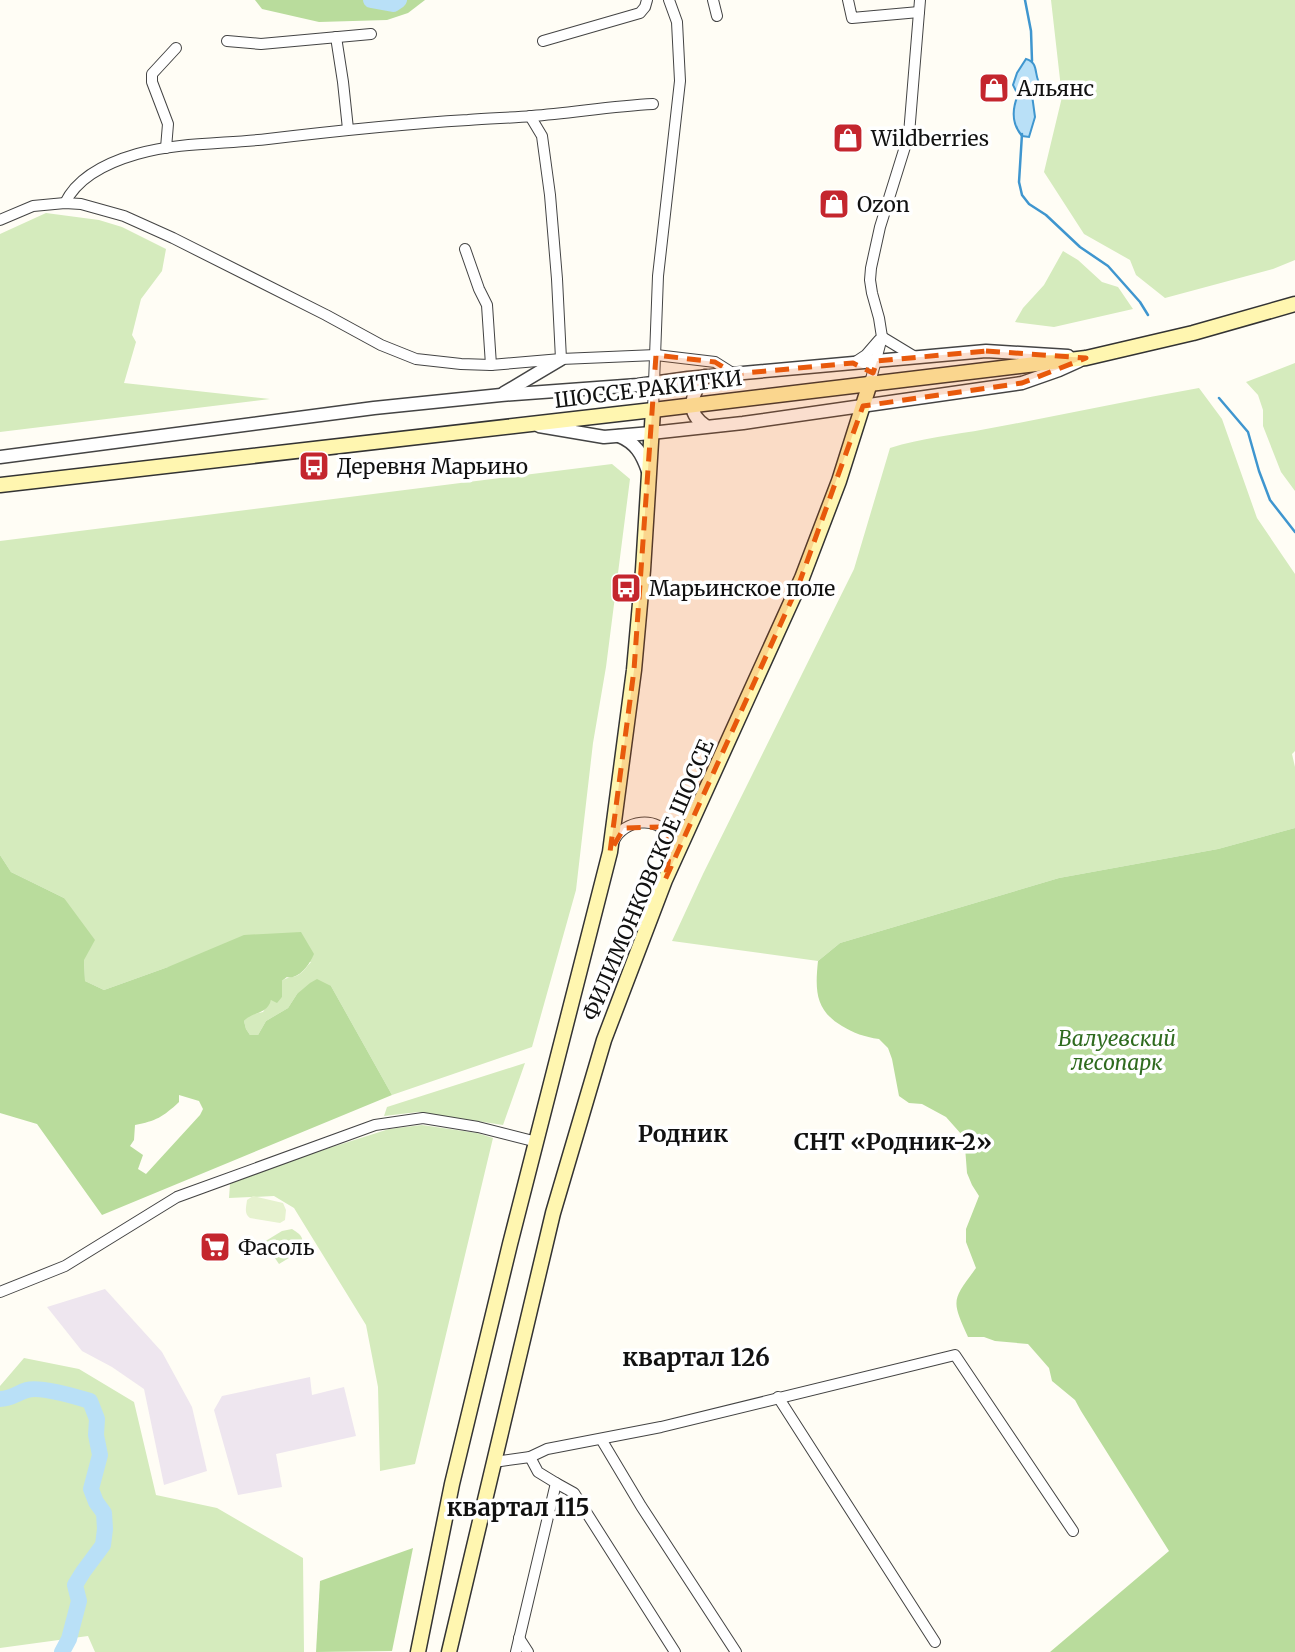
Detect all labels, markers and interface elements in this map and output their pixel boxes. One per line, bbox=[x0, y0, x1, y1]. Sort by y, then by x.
shop icon: Альянс bbox=[977, 71, 1011, 105]
place label: Альянс bbox=[1016, 75, 1094, 102]
shop icon: Wildberries bbox=[831, 121, 865, 155]
place label: Wildberries bbox=[870, 125, 989, 152]
shop icon: Ozon bbox=[817, 187, 851, 221]
place label: Ozon bbox=[857, 191, 910, 218]
street label: ШОССЕ РАКИТКИ bbox=[552, 364, 744, 414]
bus stop icon: Деревня Марьино bbox=[297, 449, 331, 483]
place label: Деревня Марьино bbox=[337, 453, 528, 480]
bus stop icon: Марьинское поле bbox=[609, 571, 643, 605]
place label: Марьинское поле bbox=[649, 575, 835, 602]
street label: ФИЛИМОНКОВСКОЕ ШОССЕ bbox=[576, 735, 720, 1025]
park label: Валуевский лесопарк bbox=[1058, 1025, 1176, 1076]
district label: Родник bbox=[638, 1119, 728, 1148]
district label: СНТ «Родник-2» bbox=[794, 1127, 992, 1156]
supermarket icon: Фасоль bbox=[198, 1230, 232, 1264]
place label: Фасоль bbox=[238, 1234, 315, 1261]
district label: квартал 126 bbox=[622, 1342, 770, 1373]
district label: квартал 115 bbox=[446, 1492, 590, 1523]

